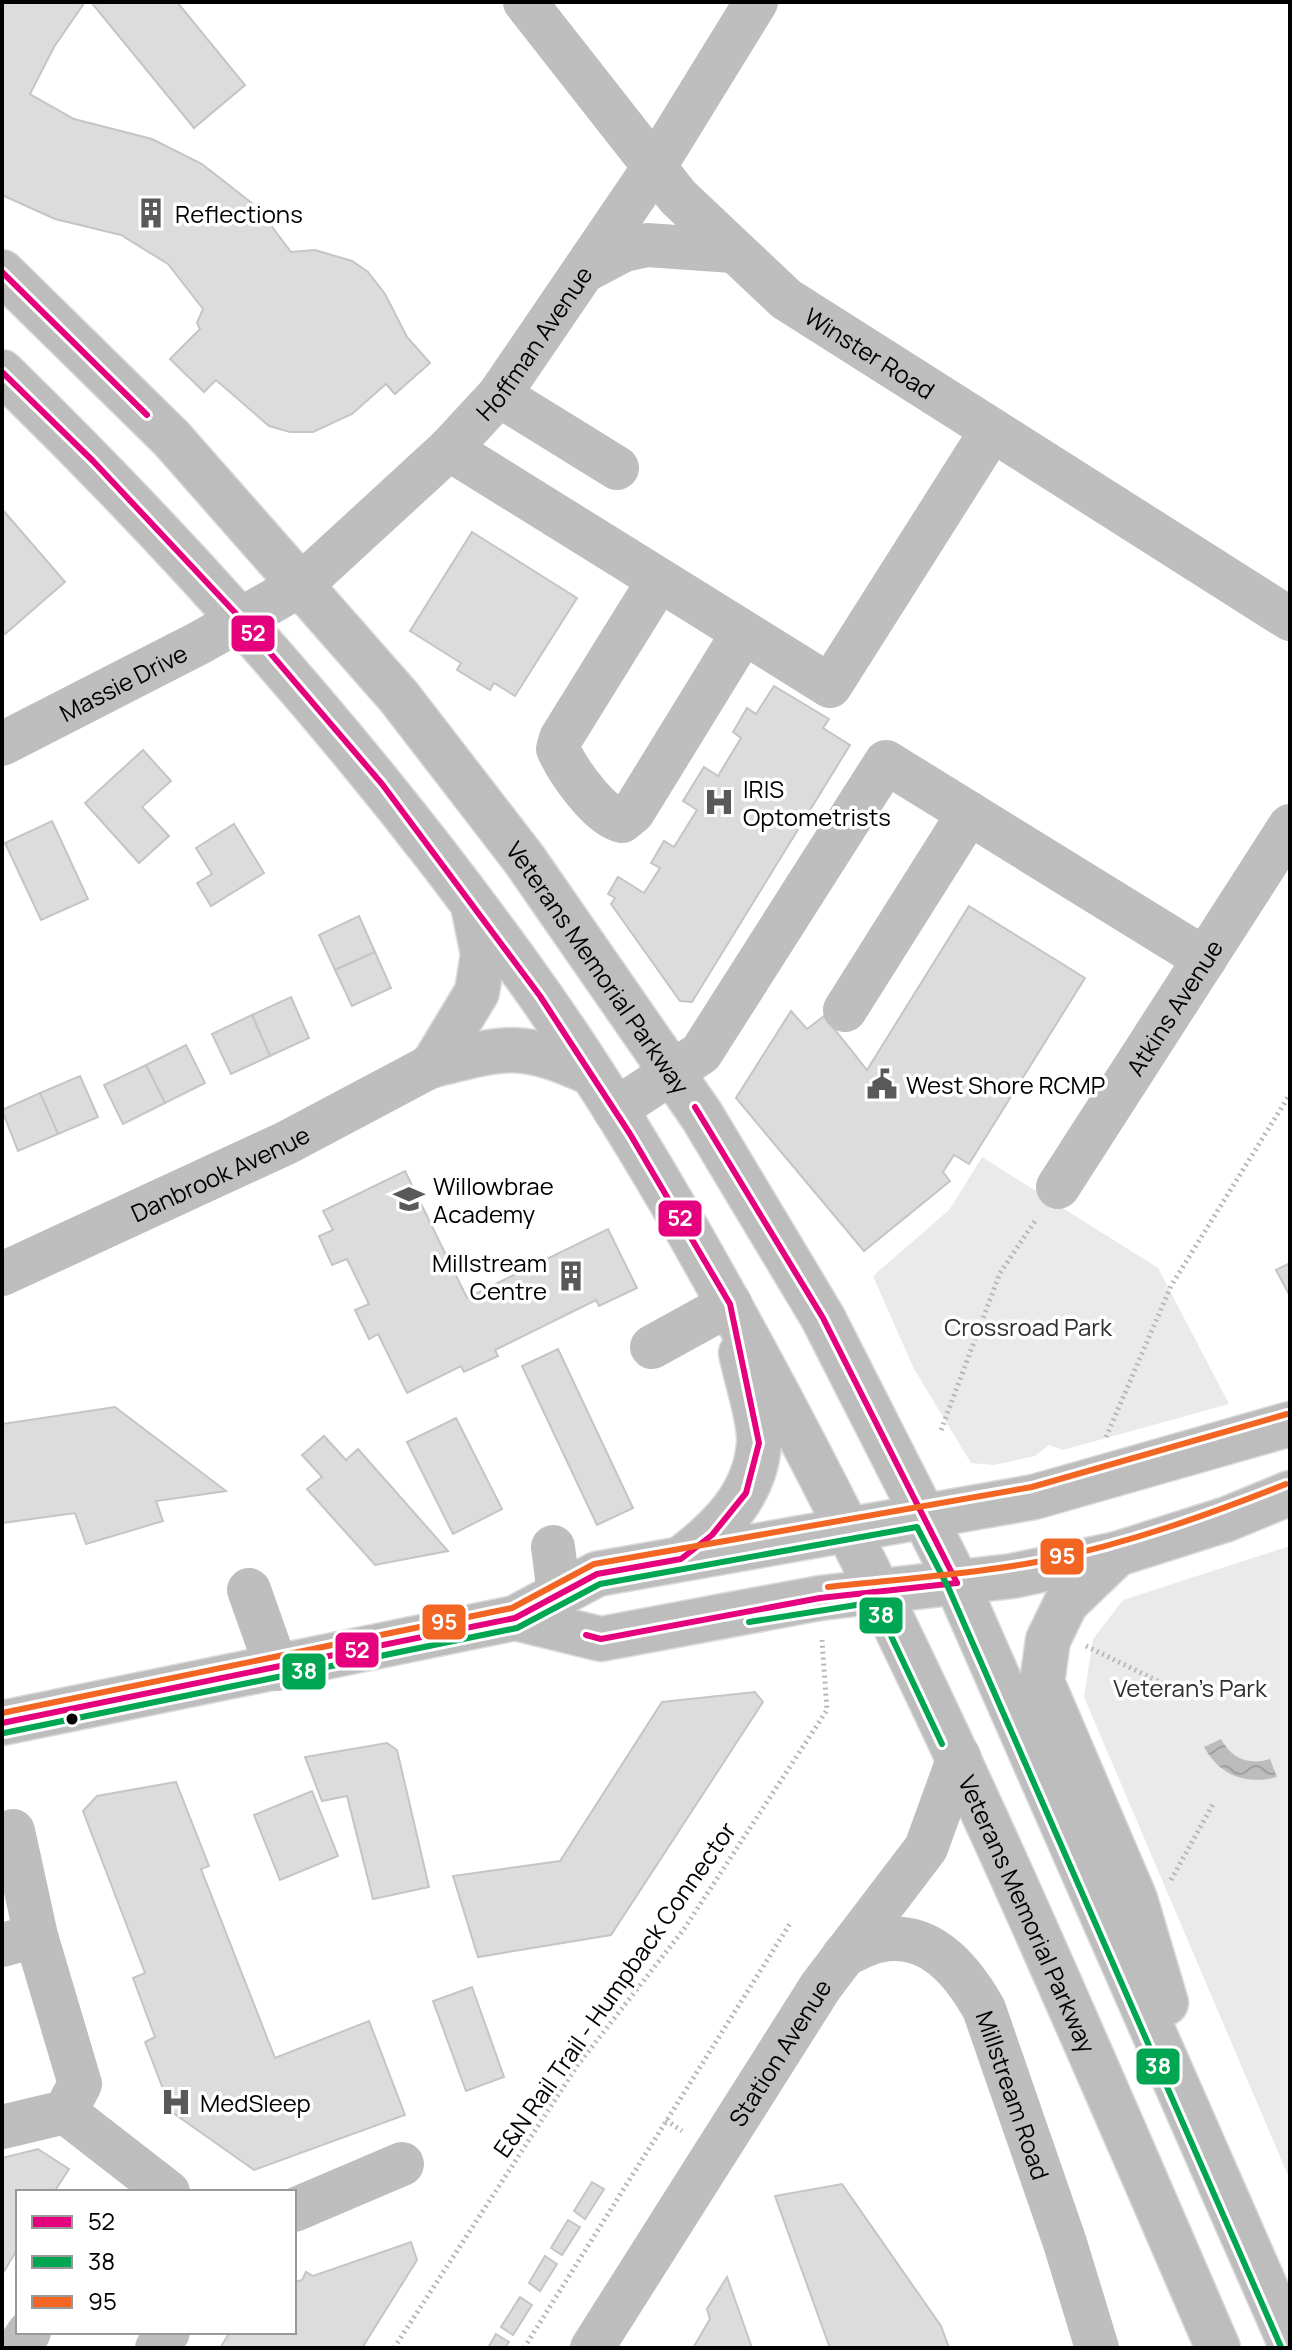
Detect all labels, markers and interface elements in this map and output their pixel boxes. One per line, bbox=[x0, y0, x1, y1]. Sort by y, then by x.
building icon: Reflections bbox=[134, 196, 168, 230]
place label: Reflections bbox=[175, 197, 303, 230]
street label: Hoffman Avenue bbox=[468, 259, 599, 427]
street label: Winster Road bbox=[799, 299, 941, 406]
line badge: 52 bbox=[230, 614, 276, 653]
text: 52 bbox=[240, 618, 266, 648]
street label: Massie Drive bbox=[53, 636, 193, 728]
place label: IRIS Optometrists bbox=[743, 772, 891, 833]
hospital icon: IRIS Optometrists bbox=[702, 785, 736, 819]
street label: Veterans Memorial Parkway bbox=[499, 834, 698, 1100]
street label: Atkins Avenue bbox=[1118, 933, 1230, 1081]
public building icon: West Shore RCMP bbox=[865, 1067, 899, 1101]
place label: West Shore RCMP bbox=[906, 1068, 1105, 1101]
street label: Danbrook Avenue bbox=[125, 1117, 315, 1229]
place label: Willowbrae Academy bbox=[433, 1169, 554, 1230]
school or university icon: Willowbrae Academy bbox=[392, 1182, 426, 1216]
line badge: 52 bbox=[657, 1199, 703, 1238]
text: 52 bbox=[667, 1203, 693, 1233]
place label: Millstream Centre bbox=[432, 1246, 547, 1307]
building icon: Millstream Centre bbox=[554, 1259, 588, 1293]
park label: Crossroad Park bbox=[944, 1310, 1113, 1343]
line badge: 95 bbox=[1039, 1537, 1085, 1576]
text: 95 bbox=[1049, 1541, 1075, 1571]
line badge: 38 bbox=[858, 1596, 904, 1635]
text: 38 bbox=[868, 1600, 894, 1630]
line badge: 95 bbox=[421, 1603, 467, 1641]
text: 95 bbox=[431, 1607, 457, 1637]
line badge: 52 bbox=[334, 1631, 380, 1669]
text: 52 bbox=[344, 1635, 370, 1665]
line badge: 38 bbox=[281, 1652, 327, 1691]
text: 38 bbox=[291, 1656, 317, 1686]
park label: Veteran's Park bbox=[1113, 1671, 1268, 1704]
unlabelled marker bbox=[64, 1711, 80, 1727]
street label: Veterans Memorial Parkway bbox=[952, 1770, 1105, 2058]
street label: E&N Rail Trail - Humpback Connector bbox=[485, 1814, 743, 2163]
street label: Station Avenue bbox=[720, 1972, 838, 2132]
street label: Millstream Road bbox=[969, 2006, 1058, 2184]
line badge: 38 bbox=[1135, 2047, 1181, 2086]
text: 38 bbox=[1145, 2051, 1171, 2081]
hospital icon: MedSleep bbox=[159, 2085, 193, 2119]
place label: MedSleep bbox=[200, 2086, 311, 2119]
legend bbox=[16, 2190, 296, 2334]
text: 52 bbox=[88, 2204, 115, 2237]
text: 38 bbox=[88, 2244, 115, 2277]
text: 95 bbox=[88, 2284, 117, 2317]

